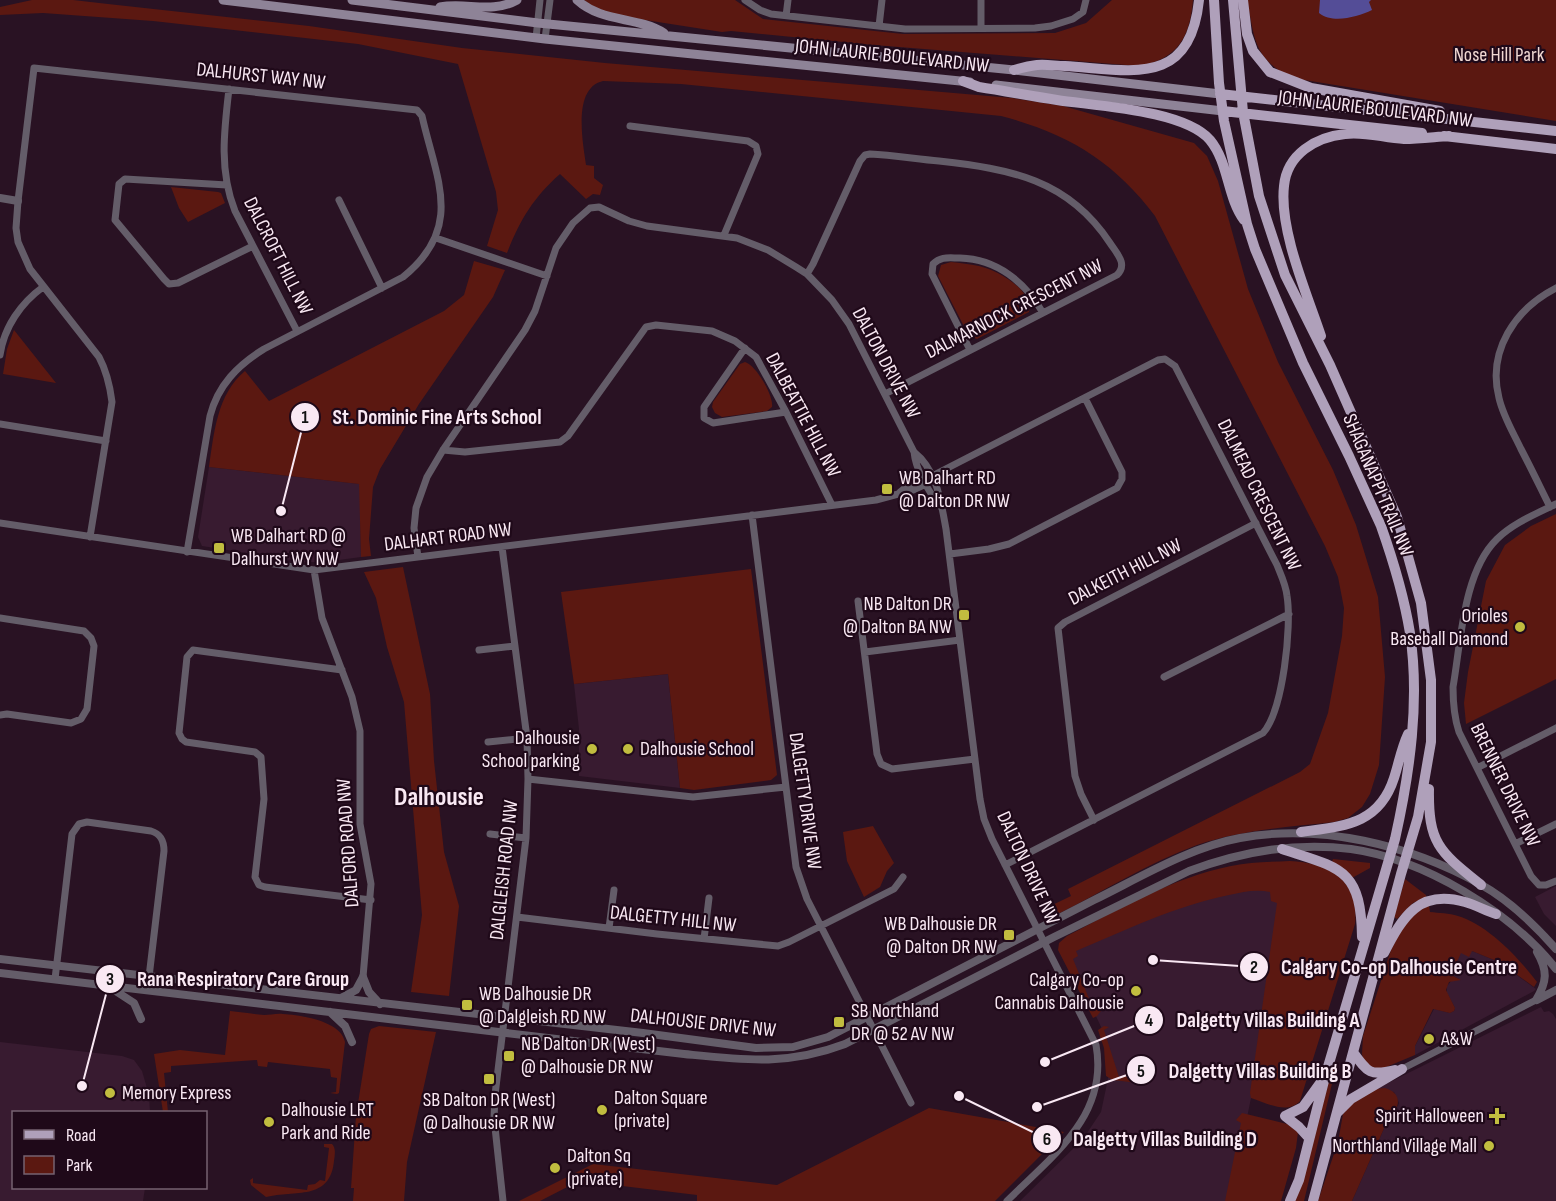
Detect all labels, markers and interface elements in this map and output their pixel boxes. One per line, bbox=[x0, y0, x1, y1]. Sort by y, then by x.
street label: JOHN LAURIE BOULEVARD NW bbox=[793, 34, 990, 78]
park label: Nose Hill Park bbox=[1454, 43, 1545, 67]
street label: DALHURST WAY NW bbox=[195, 57, 327, 95]
street label: JOHN LAURIE BOULEVARD NW bbox=[1276, 85, 1473, 133]
street label: DALCROFT HILL NW bbox=[238, 193, 318, 319]
street label: DALMARNOCK CRESCENT NW bbox=[921, 254, 1107, 364]
street label: DALTON DRIVE NW bbox=[847, 303, 925, 423]
street label: DALBEATTIE HILL NW bbox=[760, 349, 846, 481]
callout: St. Dominic Fine Arts School bbox=[290, 398, 553, 437]
text: St. Dominic Fine Arts School bbox=[333, 405, 541, 430]
text: 1 bbox=[301, 407, 309, 428]
street label: SHAGANAPPI TRAIL NW bbox=[1337, 410, 1419, 560]
street label: DALMEAD CRESCENT NW bbox=[1212, 415, 1306, 575]
place label: WB Dalhart RD @ Dalton DR NW bbox=[899, 466, 1010, 513]
marker: WB Dalhart RD @ Dalton DR NW bbox=[880, 482, 894, 496]
street label: DALHART ROAD NW bbox=[383, 517, 513, 557]
place label: WB Dalhart RD @ Dalhurst WY NW bbox=[231, 524, 346, 571]
street label: DALKEITH HILL NW bbox=[1064, 533, 1186, 611]
marker: WB Dalhart RD @ Dalhurst WY NW bbox=[212, 541, 226, 555]
place label: NB Dalton DR @ Dalton BA NW bbox=[843, 592, 952, 639]
place label: Orioles Baseball Diamond bbox=[1390, 604, 1508, 651]
marker: NB Dalton DR @ Dalton BA NW bbox=[957, 608, 971, 622]
marker: Orioles Baseball Diamond bbox=[1513, 620, 1527, 634]
street label: BRENNER DRIVE NW bbox=[1465, 719, 1545, 851]
place label: Dalhousie School parking bbox=[482, 726, 580, 773]
street label: DALGETTY DRIVE NW bbox=[784, 731, 826, 871]
place label: Dalhousie School bbox=[640, 737, 754, 761]
marker: Dalhousie School parking bbox=[585, 742, 599, 756]
marker: Dalhousie School bbox=[621, 742, 635, 756]
street label: DALFORD ROAD NW bbox=[332, 778, 364, 908]
district label: Dalhousie bbox=[394, 782, 484, 813]
street label: DALGLEISH ROAD NW bbox=[485, 799, 523, 941]
street label: DALTON DRIVE NW bbox=[991, 808, 1065, 928]
street label: DALGETTY HILL NW bbox=[609, 900, 737, 938]
place label: WB Dalhousie DR @ Dalton DR NW bbox=[884, 912, 997, 959]
marker: WB Dalhousie DR @ Dalton DR NW bbox=[1002, 928, 1016, 942]
callout: Calgary Co-op Dalhousie Centre bbox=[1239, 947, 1528, 986]
text: Calgary Co-op Dalhousie Centre bbox=[1281, 955, 1517, 980]
text: 2 bbox=[1250, 957, 1258, 978]
callout: Rana Respiratory Care Group bbox=[95, 959, 361, 998]
text: Rana Respiratory Care Group bbox=[137, 967, 349, 992]
place label: Calgary Co-op Cannabis Dalhousie bbox=[994, 968, 1124, 1015]
text: 3 bbox=[106, 969, 114, 990]
place label: WB Dalhousie DR @ Dalgleish RD NW bbox=[479, 982, 606, 1029]
marker: Calgary Co-op Cannabis Dalhousie bbox=[1129, 984, 1143, 998]
marker: WB Dalhousie DR @ Dalgleish RD NW bbox=[460, 998, 474, 1012]
place label: SB Northland DR @ 52 AV NW bbox=[851, 999, 954, 1046]
callout: Dalgetty Villas Building A bbox=[1134, 1000, 1371, 1039]
street label: DALHOUSIE DRIVE NW bbox=[629, 1003, 777, 1043]
text: Dalgetty Villas Building A bbox=[1177, 1008, 1360, 1033]
text: 4 bbox=[1145, 1010, 1154, 1031]
marker: SB Northland DR @ 52 AV NW bbox=[832, 1015, 846, 1029]
place label: A&W bbox=[1440, 1027, 1473, 1051]
place label: NB Dalton DR (West) @ Dalhousie DR NW bbox=[521, 1032, 655, 1079]
marker: A&W bbox=[1422, 1032, 1436, 1046]
marker: NB Dalton DR (West) @ Dalhousie DR NW bbox=[502, 1049, 516, 1063]
callout: Dalgetty Villas Building B bbox=[1126, 1051, 1363, 1090]
text: Dalgetty Villas Building B bbox=[1169, 1059, 1351, 1084]
text: 5 bbox=[1137, 1061, 1145, 1082]
marker: SB Dalton DR (West) @ Dalhousie DR NW bbox=[482, 1072, 496, 1086]
place label: Memory Express bbox=[122, 1081, 231, 1105]
marker: Memory Express bbox=[103, 1086, 117, 1100]
place label: Dalton Square (private) bbox=[614, 1086, 708, 1133]
place label: SB Dalton DR (West) @ Dalhousie DR NW bbox=[423, 1088, 555, 1135]
place label: Dalhousie LRT Park and Ride bbox=[281, 1098, 374, 1145]
marker: Dalton Square (private) bbox=[595, 1103, 609, 1117]
place label: Spirit Halloween bbox=[1375, 1104, 1484, 1128]
marker: Spirit Halloween bbox=[1488, 1107, 1506, 1125]
legend bbox=[12, 1111, 207, 1189]
marker: Dalhousie LRT Park and Ride bbox=[262, 1115, 276, 1129]
callout: Dalgetty Villas Building D bbox=[1032, 1119, 1269, 1158]
text: Road bbox=[66, 1125, 96, 1146]
text: Dalgetty Villas Building D bbox=[1073, 1127, 1257, 1152]
text: 6 bbox=[1043, 1129, 1051, 1150]
place label: Northland Village Mall bbox=[1332, 1134, 1477, 1158]
marker: Northland Village Mall bbox=[1482, 1139, 1496, 1153]
place label: Dalton Sq (private) bbox=[567, 1144, 631, 1191]
text: Park bbox=[66, 1155, 92, 1176]
marker: Dalton Sq (private) bbox=[548, 1161, 562, 1175]

